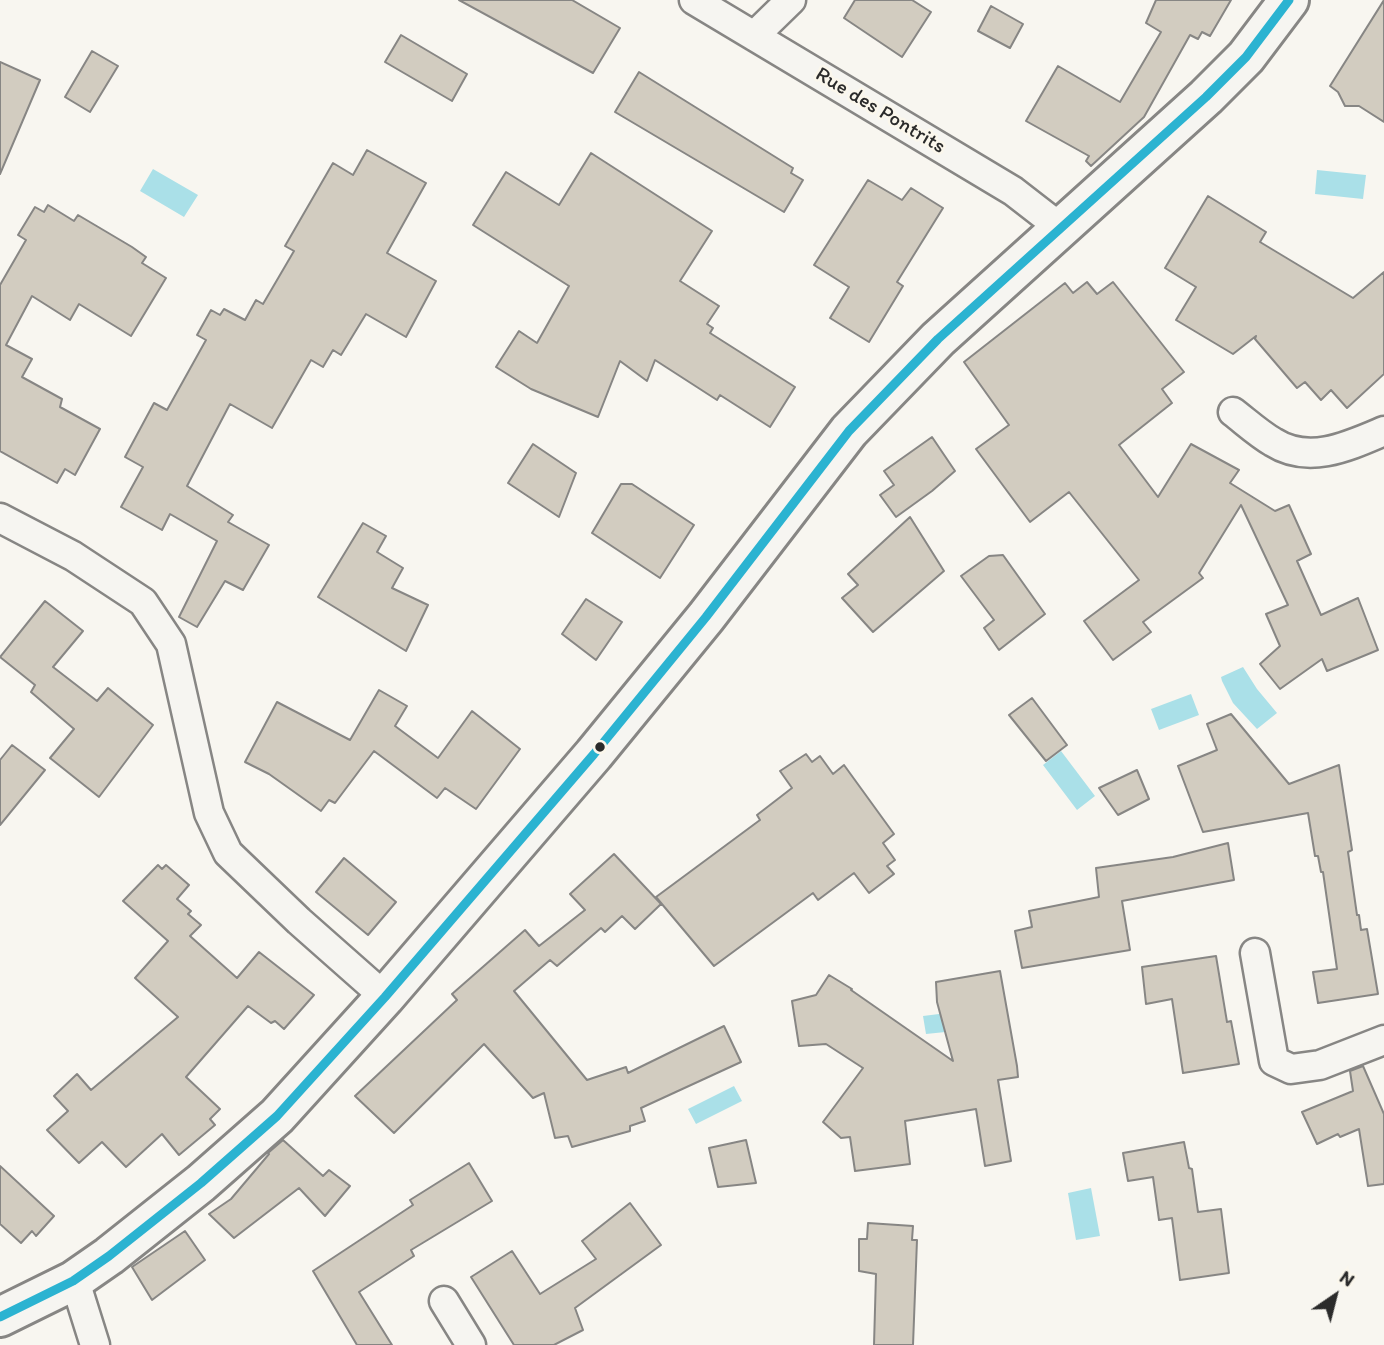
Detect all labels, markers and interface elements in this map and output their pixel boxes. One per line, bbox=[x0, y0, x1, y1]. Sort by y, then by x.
street label: Rue des Pontrits bbox=[810, 62, 950, 160]
unlabelled marker bbox=[593, 740, 607, 754]
north arrow bbox=[1300, 1261, 1370, 1331]
text: N bbox=[1335, 1265, 1359, 1291]

